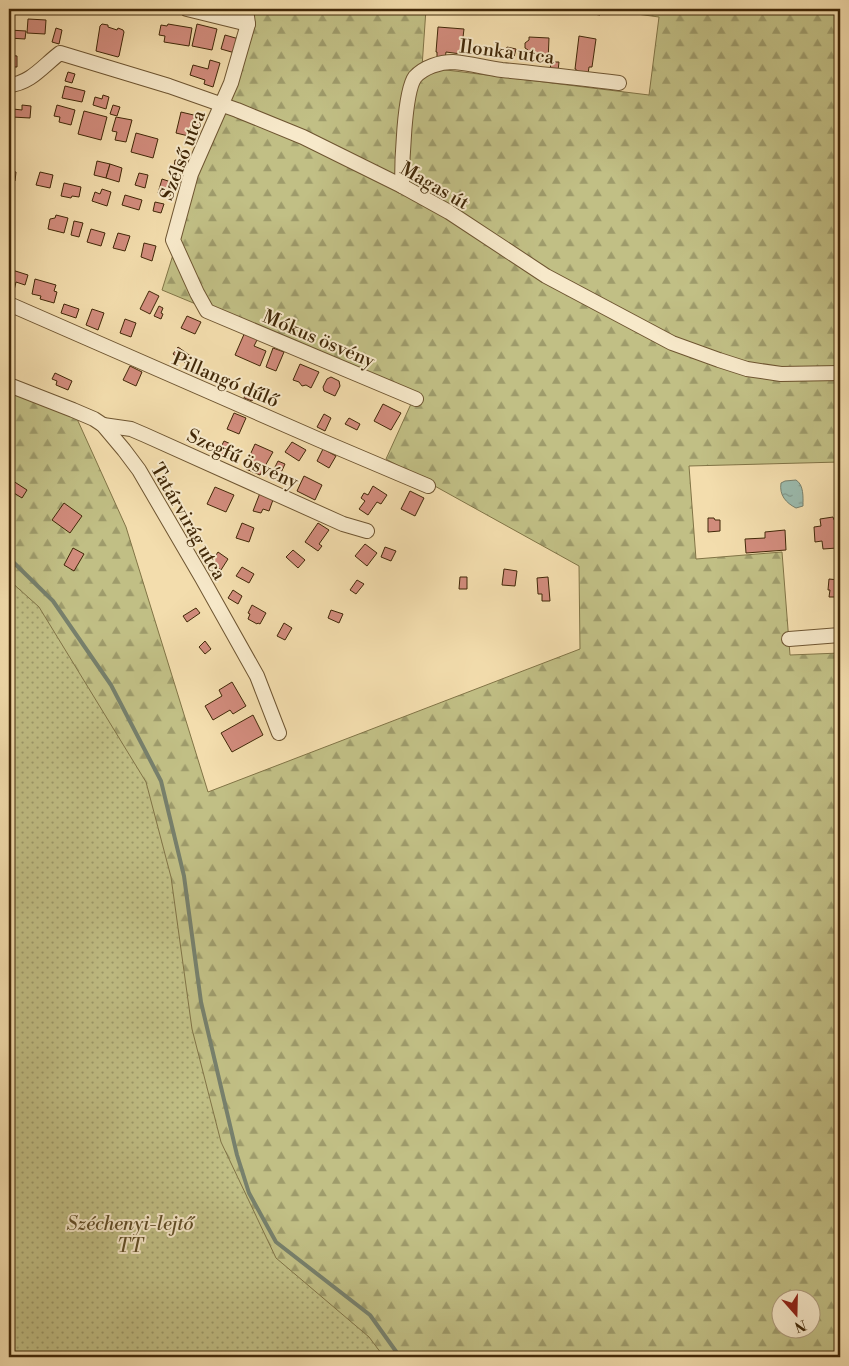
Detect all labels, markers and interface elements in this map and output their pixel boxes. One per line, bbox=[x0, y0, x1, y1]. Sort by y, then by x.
street label: Ilonka utca bbox=[458, 34, 556, 70]
street label: Szélső utca bbox=[155, 106, 211, 204]
street label: Magas út bbox=[396, 157, 473, 215]
street label: Mókus ösvény bbox=[259, 305, 379, 374]
street label: Pillangó dűlő bbox=[169, 347, 283, 413]
street label: Szegfű ösvény bbox=[183, 424, 303, 495]
street label: Tatárvirág utca bbox=[145, 459, 232, 585]
park label: Széchenyi-lejtő TT bbox=[66, 1212, 196, 1258]
north arrow bbox=[772, 1288, 822, 1338]
text: N bbox=[792, 1315, 808, 1336]

